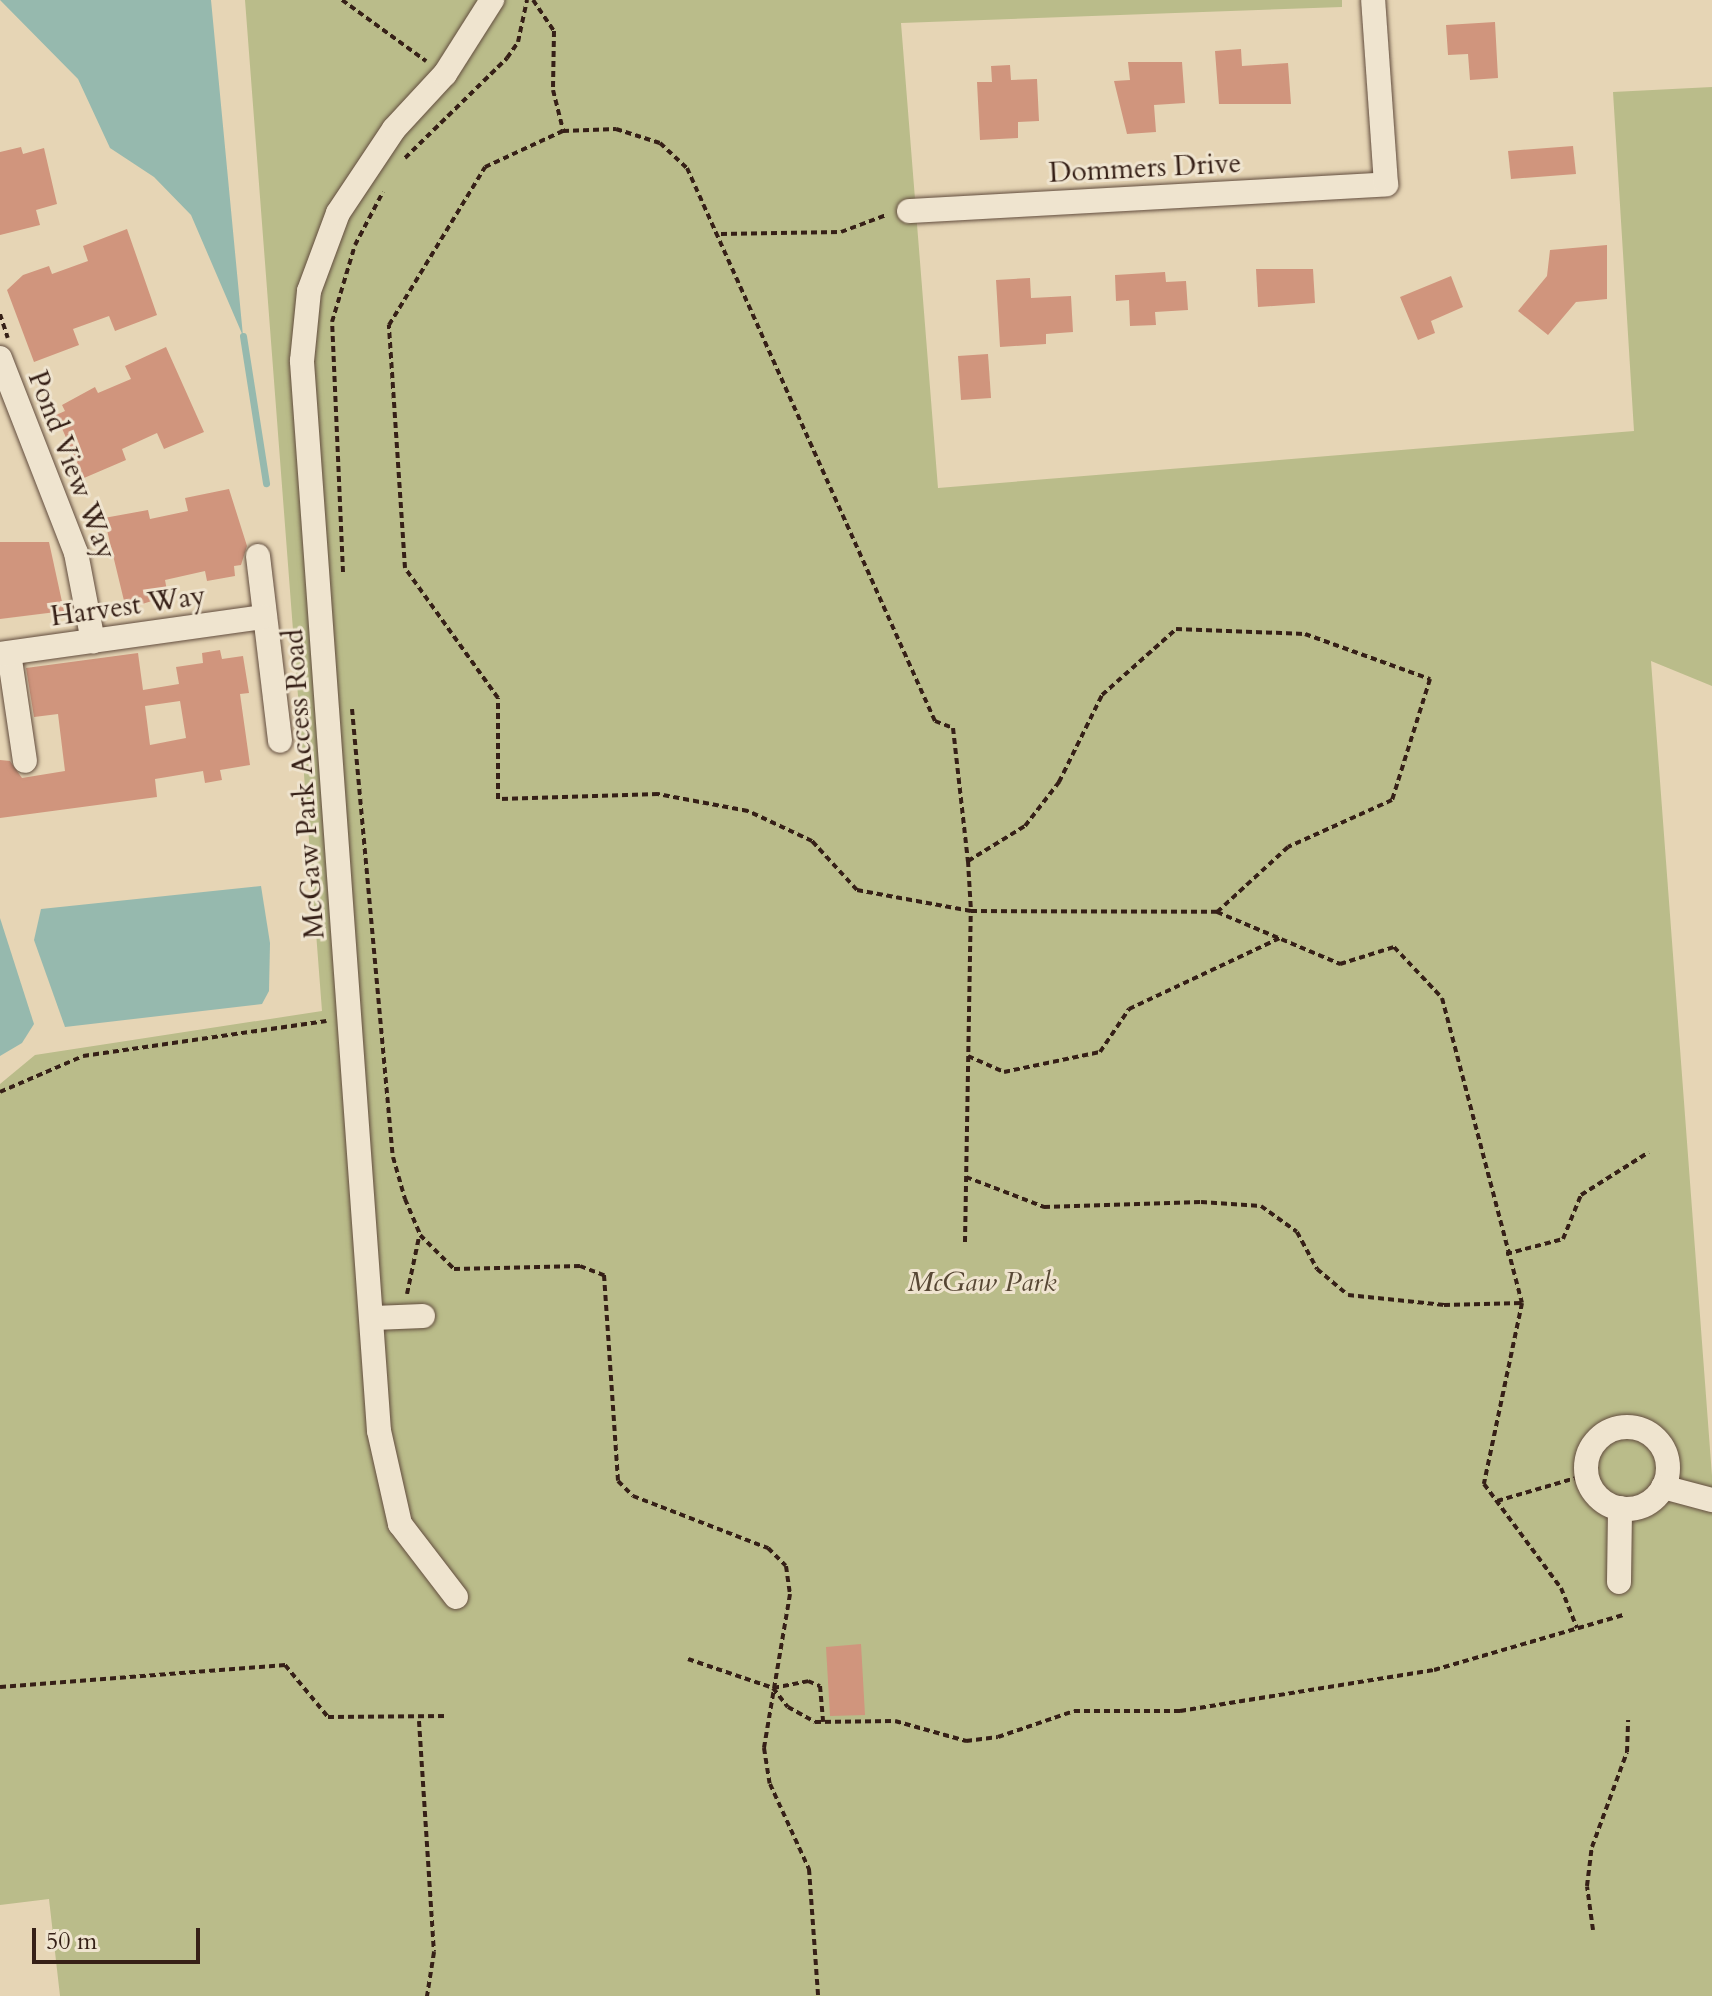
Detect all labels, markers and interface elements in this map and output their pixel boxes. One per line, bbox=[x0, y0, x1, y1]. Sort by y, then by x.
street label: Dommers Drive bbox=[1048, 146, 1242, 190]
street label: Pond View Way bbox=[21, 366, 123, 564]
street label: Harvest Way bbox=[48, 578, 208, 634]
street label: McGaw Park Access Road bbox=[276, 628, 332, 940]
park label: McGaw Park bbox=[907, 1265, 1057, 1299]
scale bar bbox=[36, 1912, 204, 1962]
text: 50 m bbox=[46, 1925, 97, 1958]

